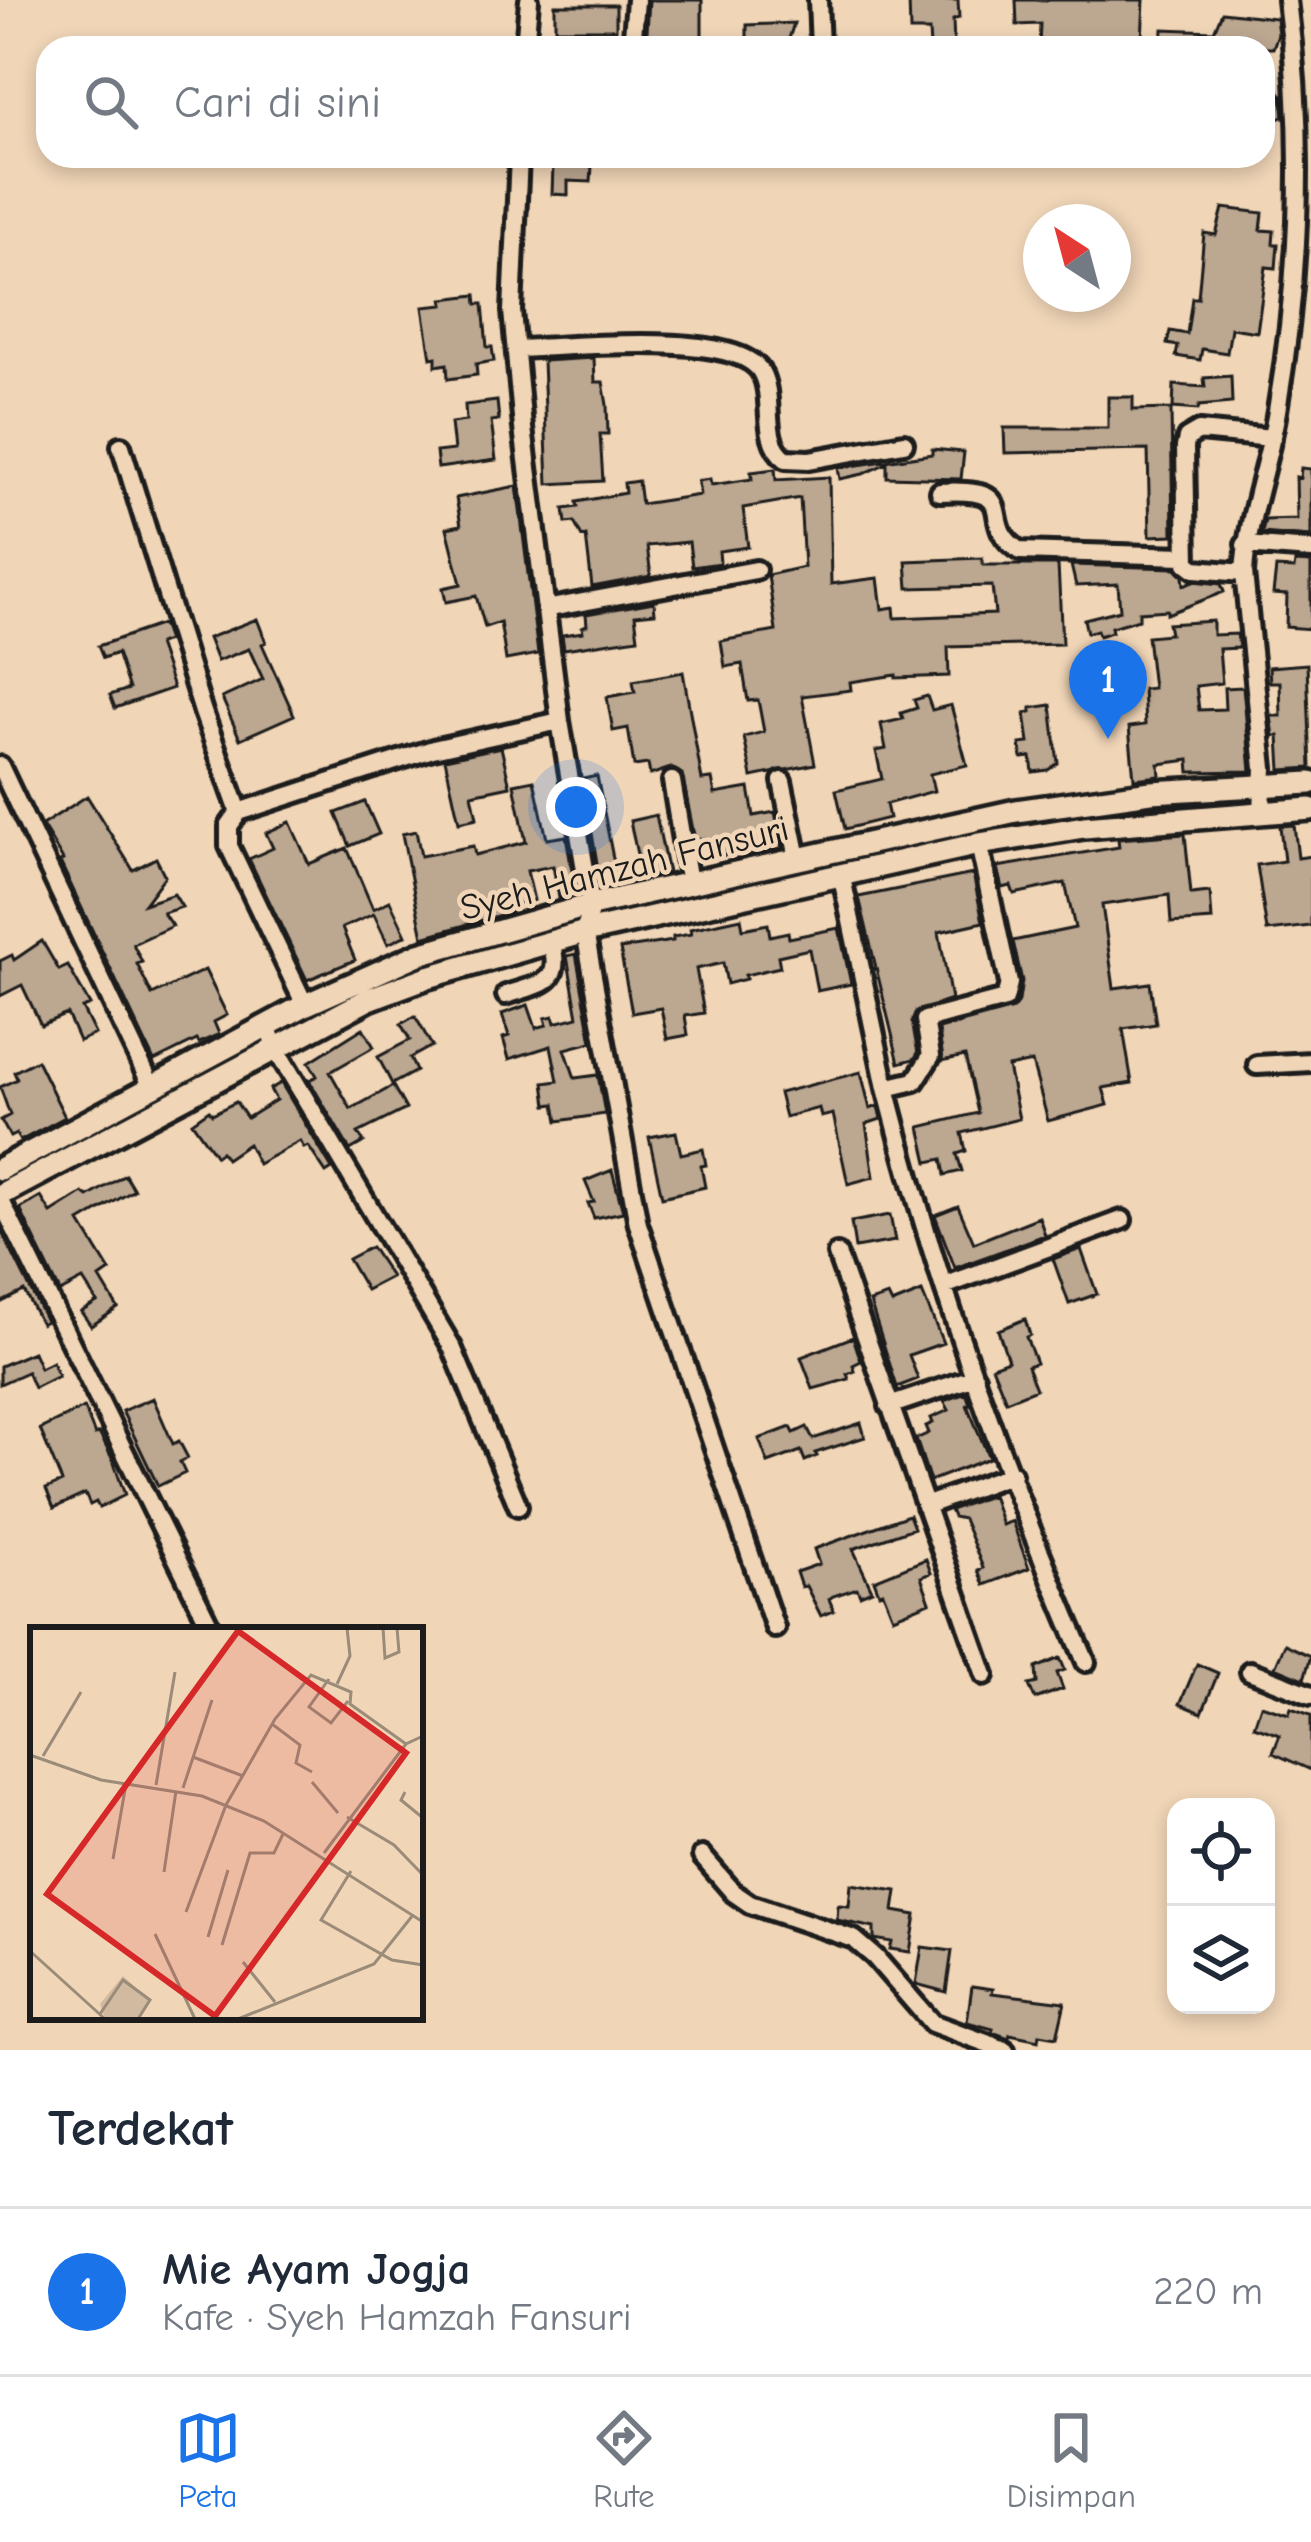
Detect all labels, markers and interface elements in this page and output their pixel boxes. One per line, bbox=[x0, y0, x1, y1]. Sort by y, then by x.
search box bbox=[36, 36, 1275, 168]
icon: search bbox=[78, 69, 144, 135]
text: Cari di sini bbox=[174, 76, 381, 128]
north arrow bbox=[1023, 204, 1131, 312]
pin: 1 bbox=[1069, 640, 1147, 739]
your location bbox=[546, 777, 606, 837]
street label: Syeh Hamzah Fansuri bbox=[456, 808, 793, 929]
inset map bbox=[30, 1627, 423, 2020]
map controls bbox=[1167, 1798, 1275, 2014]
button: locate bbox=[1167, 1798, 1275, 1906]
button: layers bbox=[1167, 1906, 1275, 2014]
text: Terdekat bbox=[48, 2099, 233, 2158]
text: Mie Ayam Jogja bbox=[162, 2243, 470, 2295]
text: 1 bbox=[79, 2269, 95, 2314]
text: 220 m bbox=[1153, 2269, 1263, 2314]
text: Kafe · Syeh Hamzah Fansuri bbox=[162, 2295, 632, 2340]
tab: Peta bbox=[175, 2405, 241, 2515]
tab: Rute bbox=[591, 2405, 657, 2515]
tab: Disimpan bbox=[1007, 2405, 1136, 2515]

